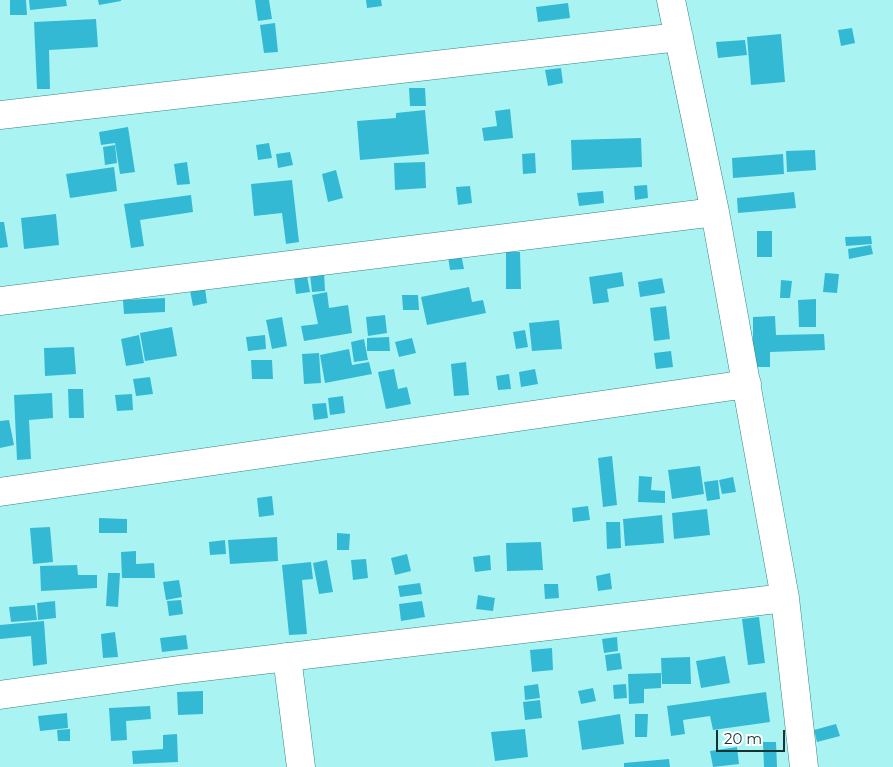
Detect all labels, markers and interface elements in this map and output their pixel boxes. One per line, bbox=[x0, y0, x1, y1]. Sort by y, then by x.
scale bar bbox=[718, 720, 787, 752]
text: 20 m bbox=[724, 729, 762, 748]

